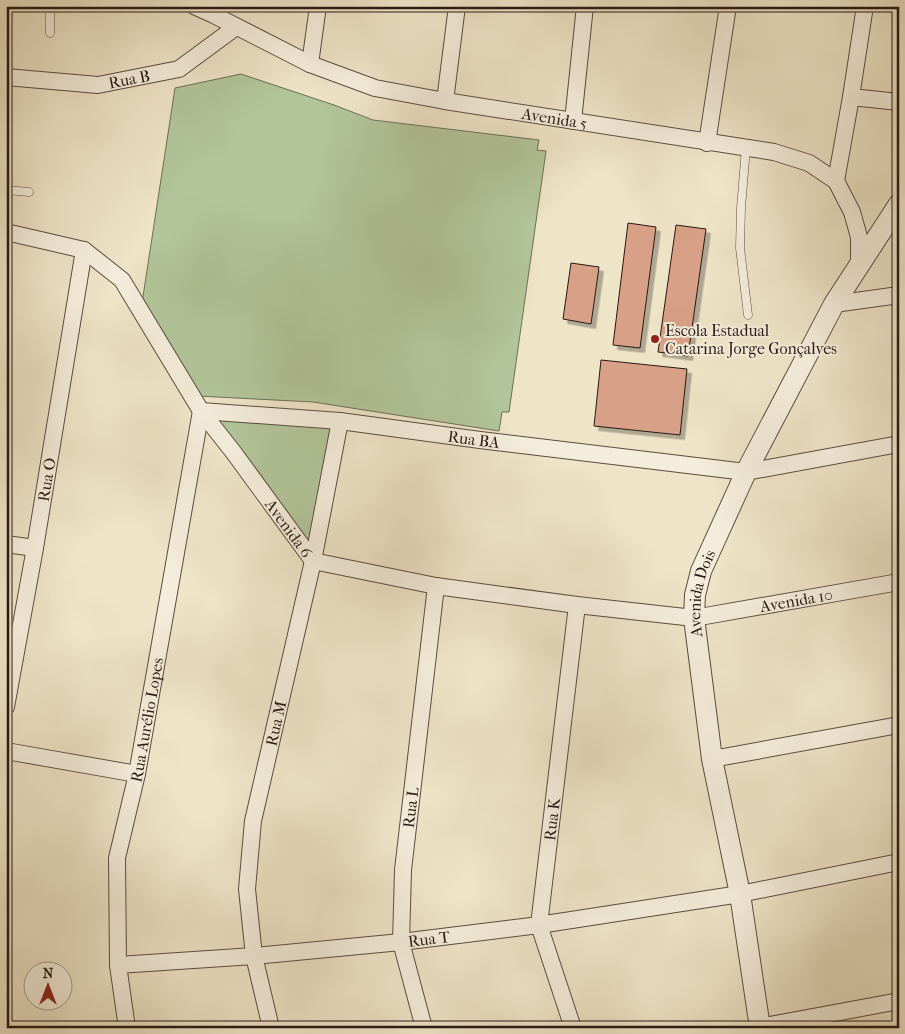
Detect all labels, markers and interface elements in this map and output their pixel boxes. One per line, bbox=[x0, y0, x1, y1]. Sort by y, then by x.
street label: Rua B bbox=[107, 66, 151, 92]
street label: Avenida 5 bbox=[519, 103, 589, 132]
place label: Escola Estadual Catarina Jorge Gonçalves bbox=[665, 321, 837, 358]
marker: Escola Estadual Catarina Jorge Gonçalves bbox=[649, 333, 661, 345]
street label: Rua BA bbox=[447, 426, 501, 452]
street label: Rua O bbox=[33, 456, 59, 503]
street label: Avenida 6 bbox=[261, 494, 317, 561]
street label: Avenida Dois bbox=[684, 546, 719, 640]
street label: Avenida 10 bbox=[757, 584, 834, 616]
street label: Rua Aurélio Lopes bbox=[126, 656, 167, 784]
street label: Rua M bbox=[261, 698, 290, 748]
street label: Rua L bbox=[398, 786, 422, 829]
street label: Rua K bbox=[540, 795, 564, 842]
street label: Rua T bbox=[407, 927, 451, 951]
north arrow bbox=[22, 962, 72, 1012]
text: N bbox=[43, 965, 54, 982]

